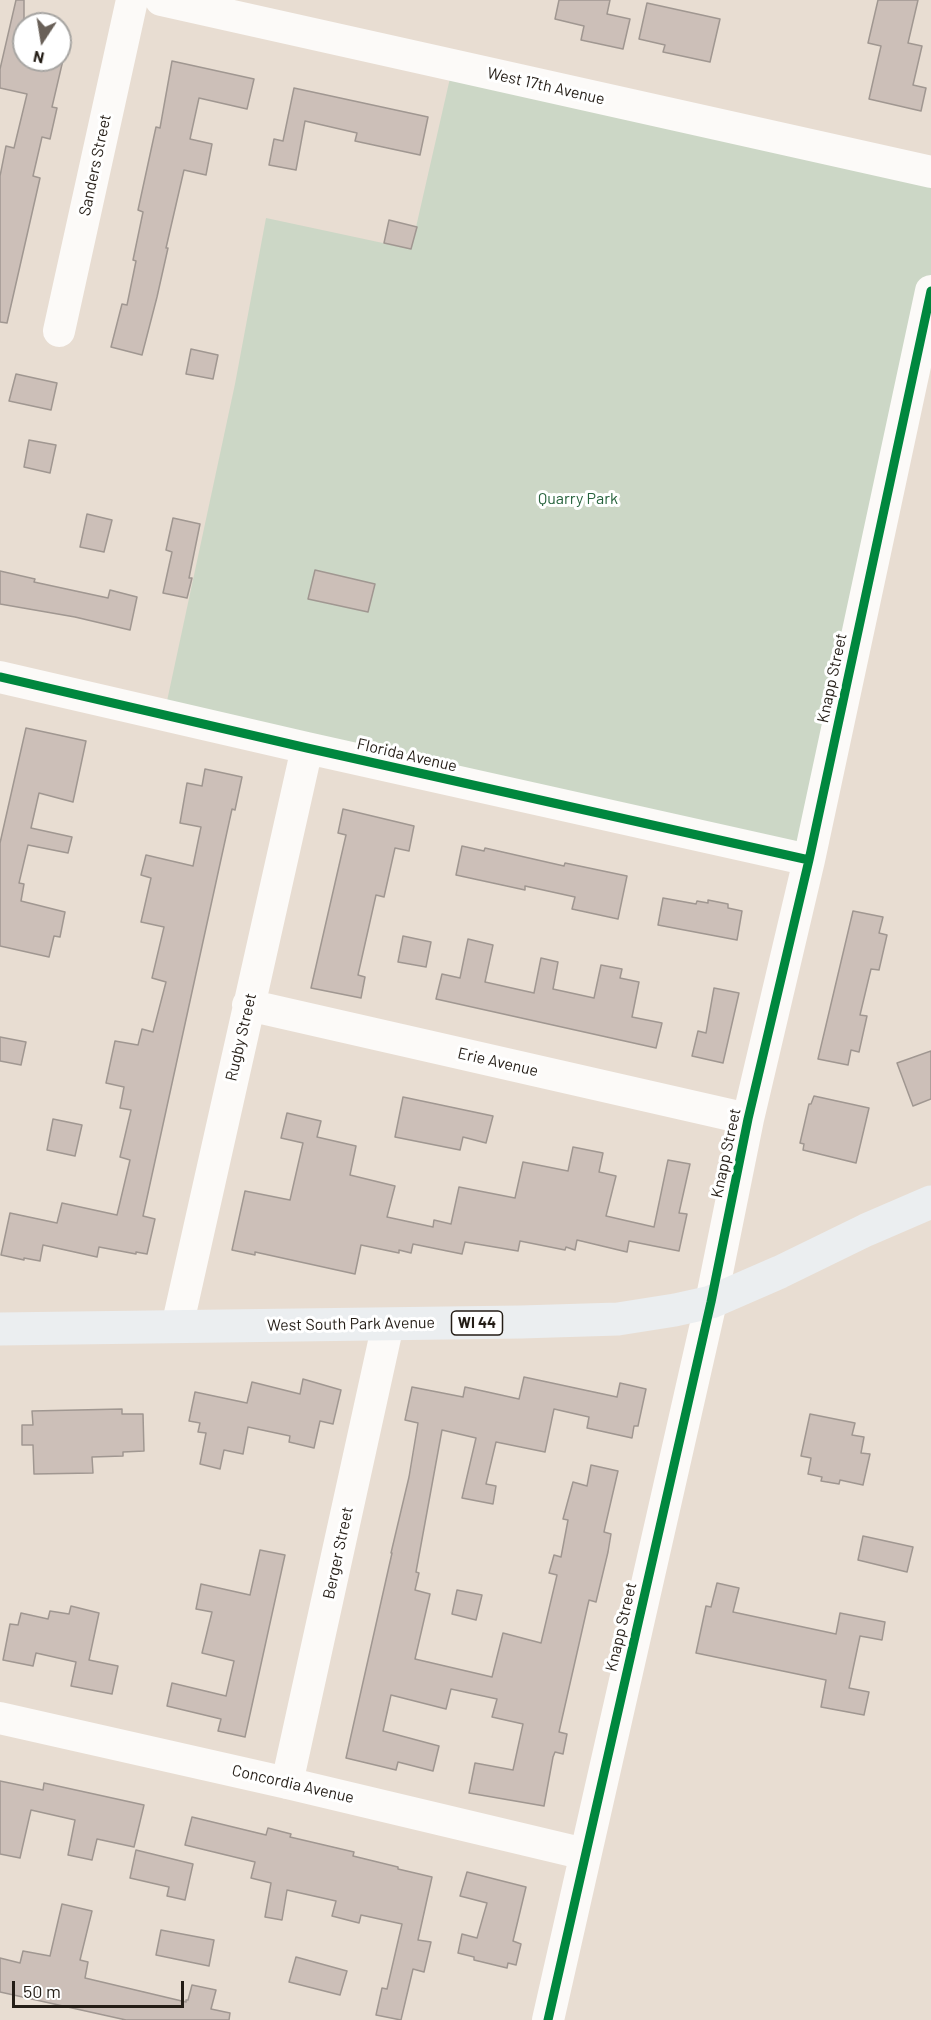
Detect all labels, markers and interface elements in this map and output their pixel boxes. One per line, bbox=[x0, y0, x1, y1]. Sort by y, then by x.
north arrow bbox=[12, 12, 72, 72]
text: N bbox=[31, 48, 46, 69]
street label: West 17th Avenue bbox=[485, 63, 607, 109]
street label: Sanders Street bbox=[75, 112, 115, 218]
park label: Quarry Park bbox=[538, 489, 618, 509]
street label: Knapp Street bbox=[813, 631, 851, 725]
street label: Florida Avenue bbox=[355, 734, 459, 776]
street label: Rugby Street bbox=[222, 991, 260, 1083]
street label: Erie Avenue bbox=[456, 1043, 540, 1081]
street label: Knapp Street bbox=[707, 1106, 745, 1200]
road number: WI 44 bbox=[452, 1311, 502, 1335]
street label: West South Park Avenue bbox=[267, 1313, 435, 1335]
street label: Berger Street bbox=[319, 1505, 357, 1601]
street label: Knapp Street bbox=[601, 1580, 641, 1674]
street label: Concordia Avenue bbox=[230, 1761, 356, 1807]
scale bar bbox=[15, 1969, 188, 2007]
text: 50 m bbox=[23, 1980, 61, 2002]

